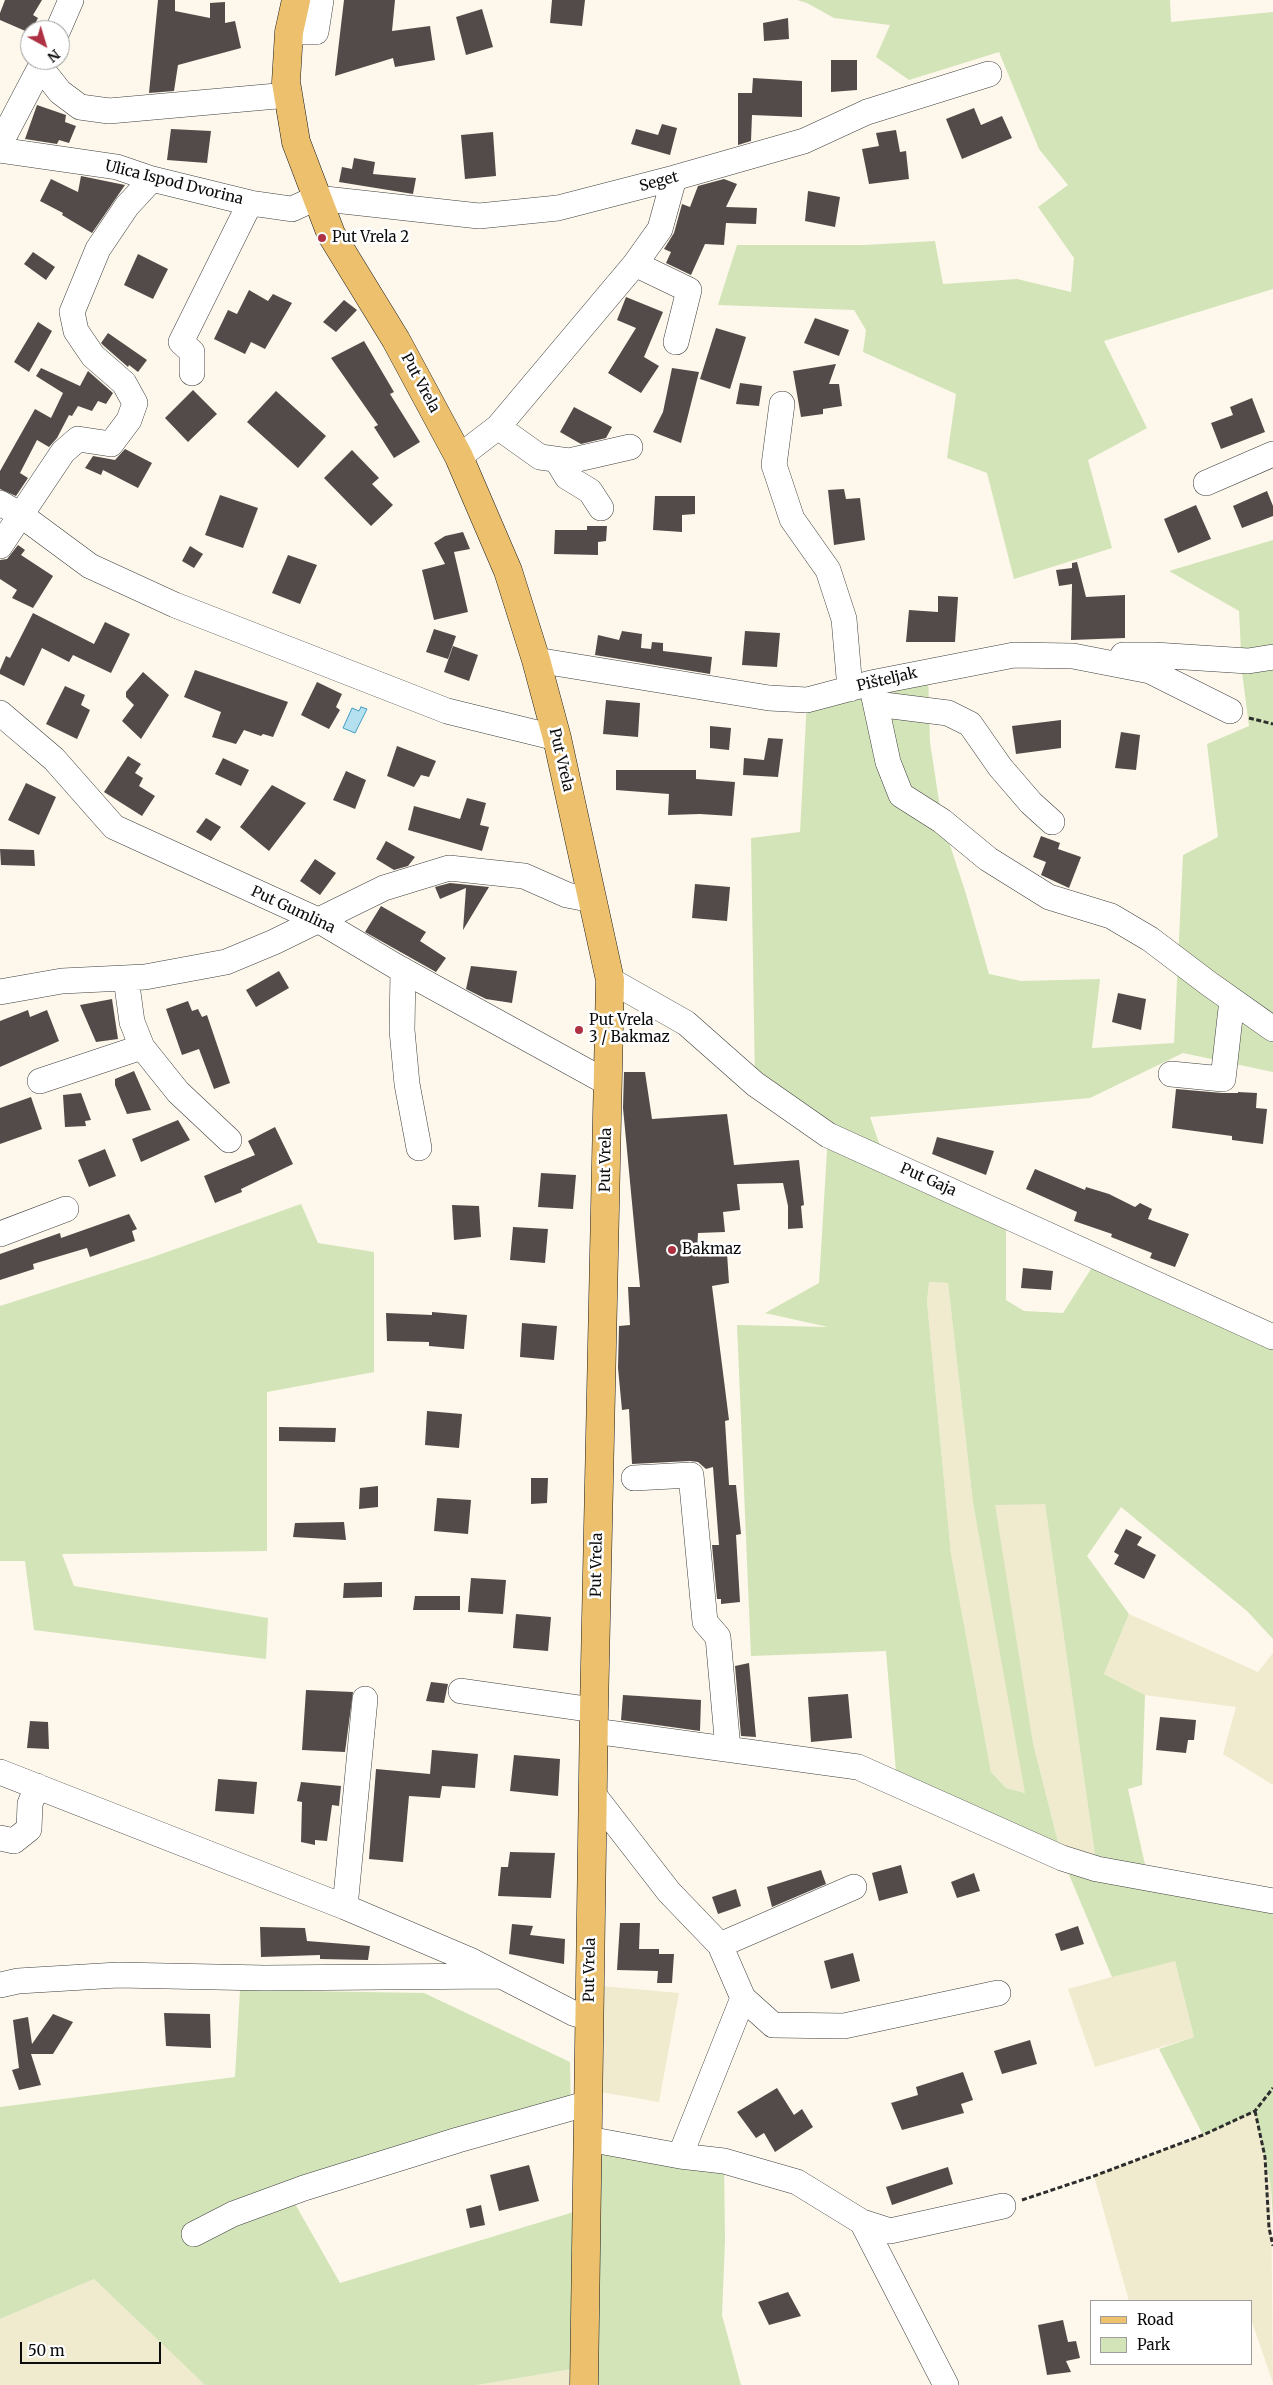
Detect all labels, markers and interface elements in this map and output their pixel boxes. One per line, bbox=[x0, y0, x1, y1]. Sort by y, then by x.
north arrow bbox=[20, 20, 70, 70]
text: N bbox=[44, 45, 64, 66]
street label: Ulica Ispod Dvorina bbox=[103, 157, 245, 209]
street label: Seget bbox=[638, 168, 680, 196]
place label: Put Vrela 2 bbox=[332, 229, 409, 247]
marker: Put Vrela 2 bbox=[316, 232, 328, 244]
street label: Put Vrela bbox=[397, 350, 443, 416]
street label: Pišteljak bbox=[855, 664, 919, 696]
street label: Put Vrela bbox=[545, 727, 577, 793]
street label: Put Gumlina bbox=[248, 883, 338, 937]
place label: Put Vrela 3 / Bakmaz bbox=[589, 1012, 670, 1047]
marker: Put Vrela 3 / Bakmaz bbox=[573, 1024, 585, 1036]
street label: Put Vrela bbox=[596, 1128, 616, 1192]
street label: Put Gaja bbox=[897, 1160, 959, 1200]
place label: Bakmaz bbox=[682, 1241, 741, 1259]
marker: Bakmaz bbox=[666, 1244, 678, 1256]
street label: Put Vrela bbox=[587, 1533, 607, 1597]
street label: Put Vrela bbox=[580, 1938, 600, 2002]
legend bbox=[1090, 2300, 1253, 2365]
text: Road bbox=[1137, 2310, 1173, 2329]
scale bar bbox=[22, 2332, 164, 2364]
text: Park bbox=[1137, 2335, 1170, 2354]
text: 50 m bbox=[28, 2341, 65, 2360]

